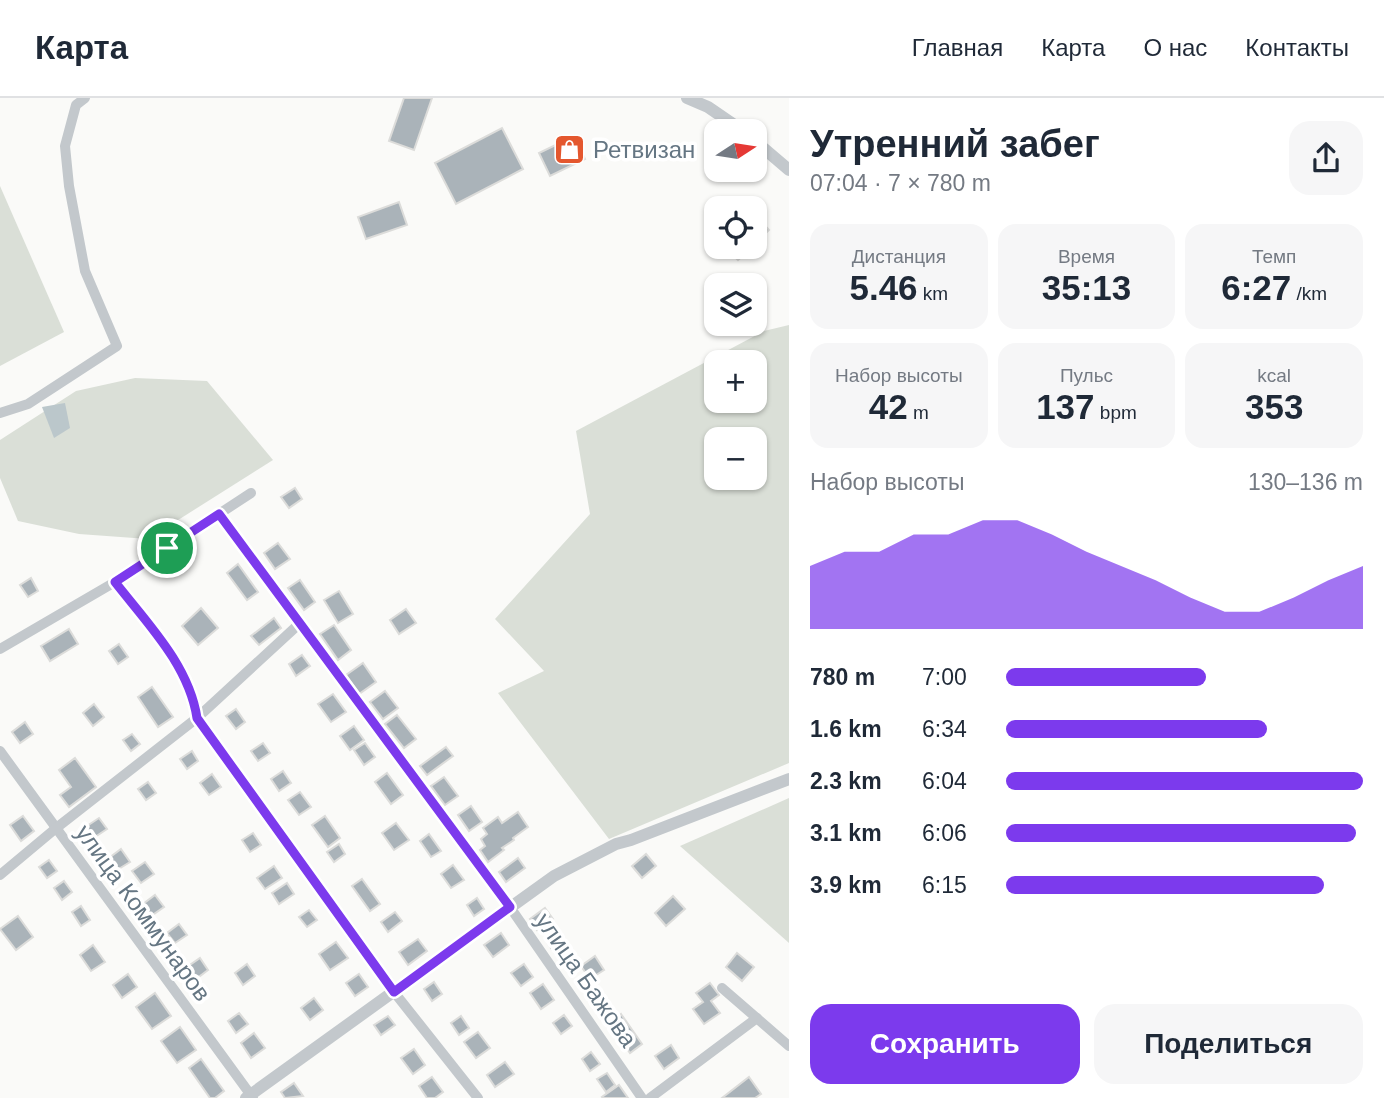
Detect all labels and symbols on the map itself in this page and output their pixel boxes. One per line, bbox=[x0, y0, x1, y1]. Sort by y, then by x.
north arrow bbox=[704, 119, 766, 182]
shop icon: Ретвизан bbox=[553, 133, 587, 167]
place label: Ретвизан bbox=[593, 136, 695, 163]
pin bbox=[137, 518, 197, 578]
street label: улица Коммунаров bbox=[70, 819, 216, 1006]
street label: улица Бажова bbox=[530, 908, 643, 1052]

